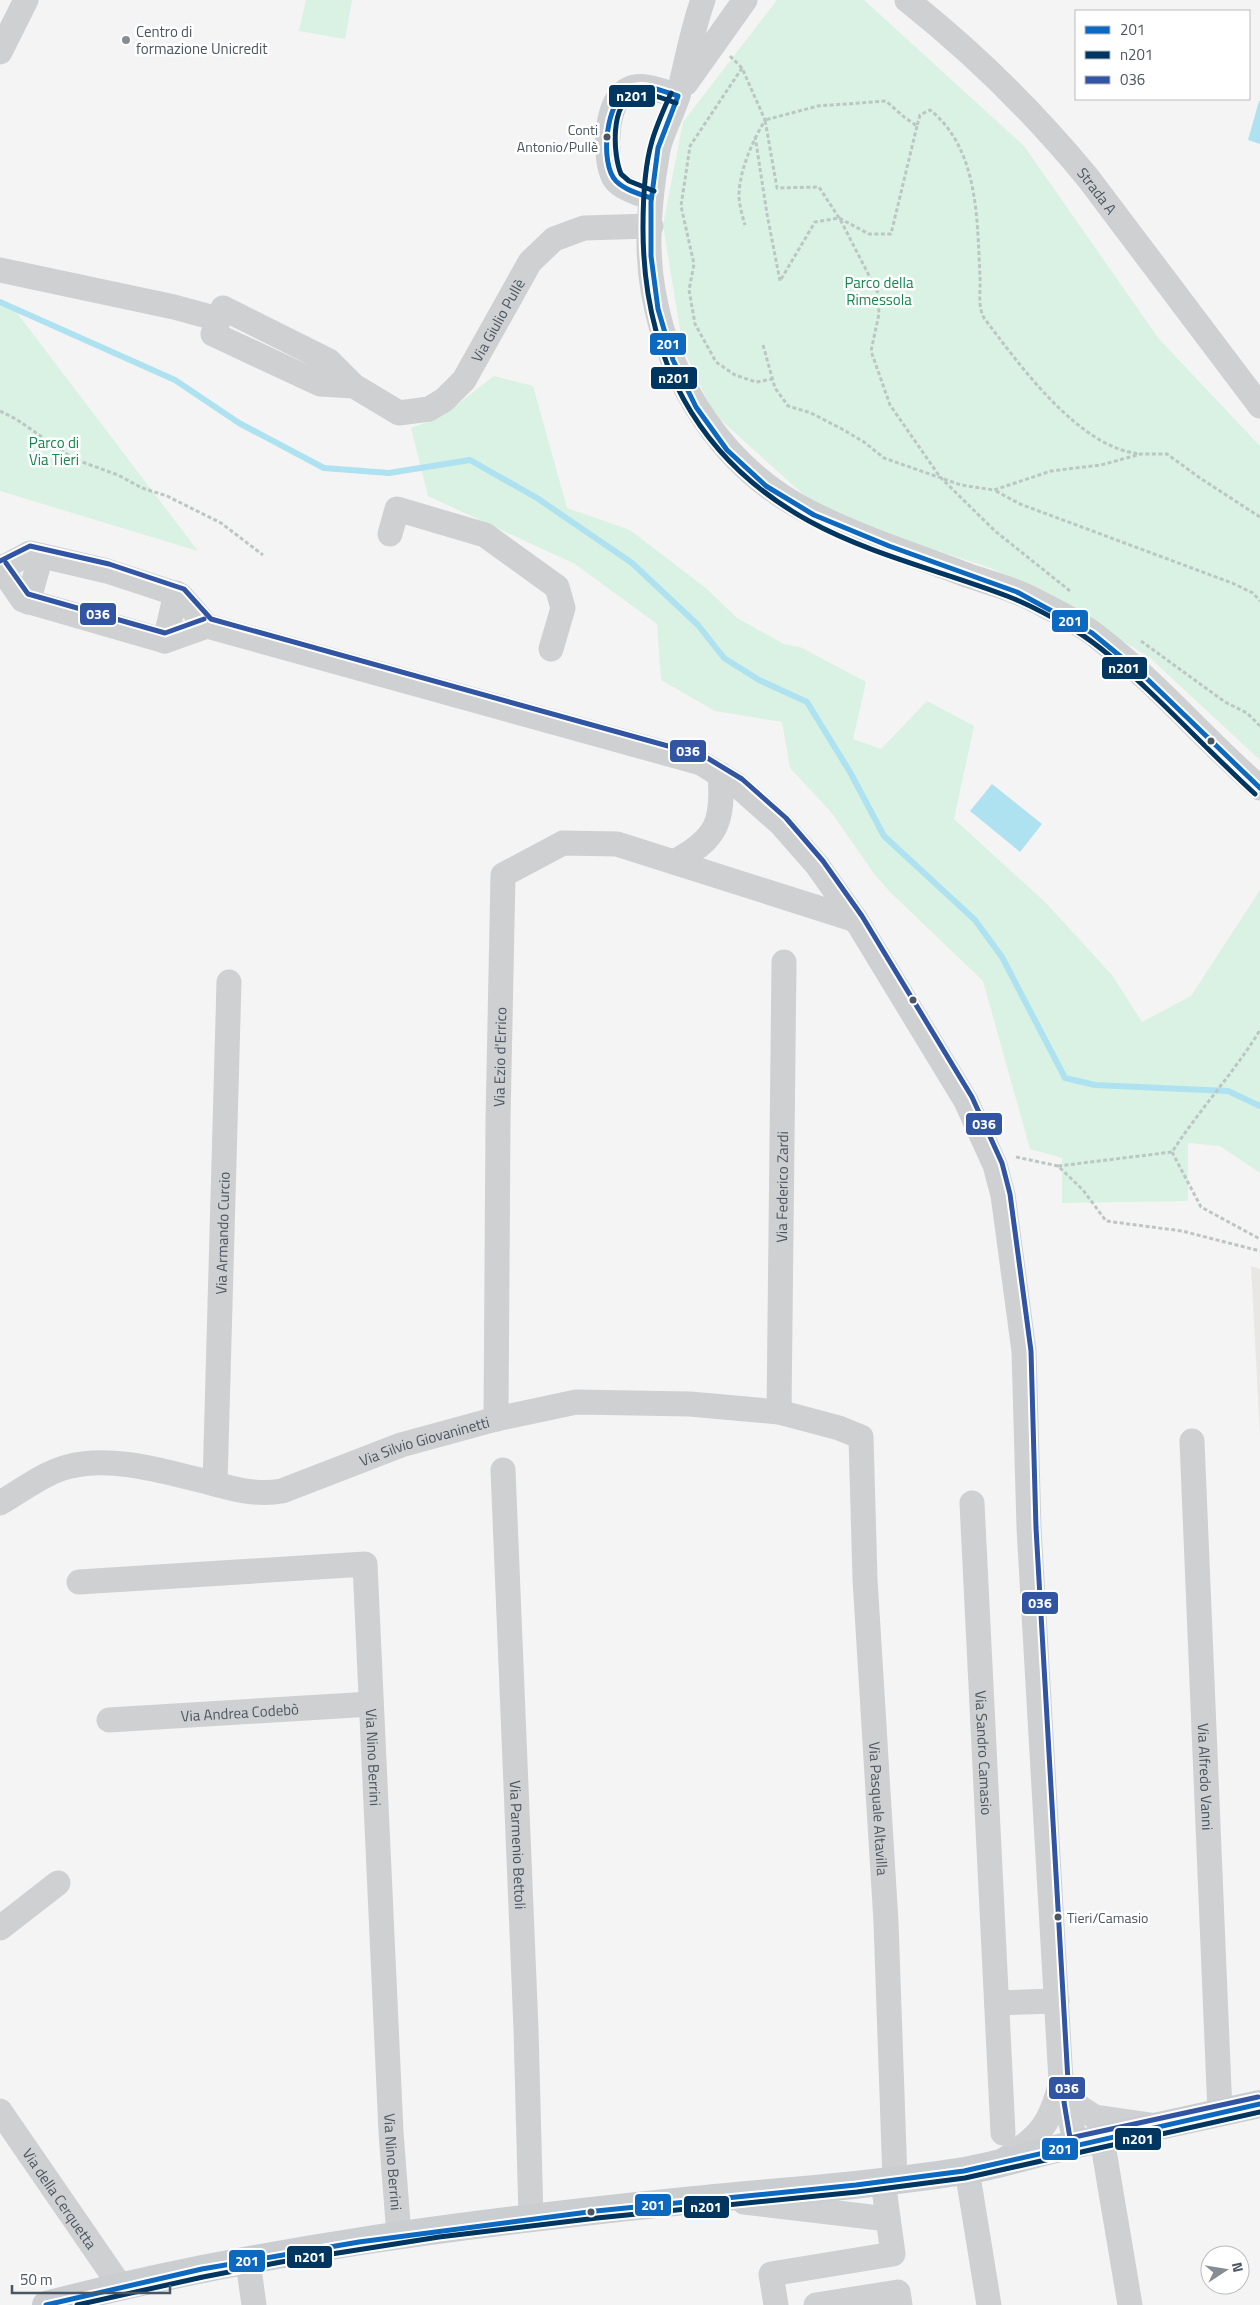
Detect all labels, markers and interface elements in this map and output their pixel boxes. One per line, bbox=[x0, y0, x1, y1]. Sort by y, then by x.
legend bbox=[1075, 10, 1250, 100]
text: 201 bbox=[1120, 18, 1145, 41]
place label: Centro di formazione Unicredit bbox=[136, 20, 268, 60]
marker: Centro di formazione Unicredit bbox=[120, 34, 132, 46]
text: n201 bbox=[1120, 43, 1153, 66]
text: 036 bbox=[1120, 68, 1145, 91]
line badge: n201 bbox=[608, 84, 656, 108]
text: n201 bbox=[616, 85, 648, 106]
place label: Conti Antonio/Pullè bbox=[517, 119, 598, 157]
marker: Conti Antonio/Pullè bbox=[602, 132, 612, 142]
street label: Strada A bbox=[1072, 162, 1123, 219]
park label: Parco della Rimessola bbox=[844, 271, 914, 311]
street label: Via Giulio Pullè bbox=[465, 274, 530, 366]
line badge: 201 bbox=[649, 332, 687, 356]
text: 201 bbox=[656, 333, 680, 354]
line badge: n201 bbox=[650, 366, 698, 390]
text: n201 bbox=[658, 367, 690, 388]
park label: Parco di Via Tieri bbox=[29, 431, 79, 471]
line badge: 036 bbox=[79, 602, 117, 626]
text: 036 bbox=[86, 603, 110, 624]
line badge: 201 bbox=[1051, 609, 1089, 633]
text: 201 bbox=[1058, 610, 1082, 631]
line badge: n201 bbox=[1101, 656, 1148, 680]
text: n201 bbox=[1108, 657, 1140, 678]
unlabelled marker bbox=[1206, 736, 1216, 746]
line badge: 036 bbox=[669, 739, 707, 763]
text: 036 bbox=[676, 740, 700, 761]
unlabelled marker bbox=[908, 995, 918, 1005]
street label: Via Ezio d'Errico bbox=[487, 1007, 512, 1107]
line badge: 036 bbox=[965, 1112, 1003, 1136]
text: 036 bbox=[972, 1113, 996, 1134]
street label: Via Federico Zardi bbox=[769, 1131, 794, 1243]
street label: Via Armando Curcio bbox=[209, 1171, 235, 1295]
street label: Via Silvio Giovaninetti bbox=[356, 1410, 492, 1472]
line badge: 036 bbox=[1021, 1591, 1059, 1615]
text: 036 bbox=[1028, 1592, 1052, 1613]
street label: Via Sandro Camasio bbox=[970, 1690, 999, 1816]
street label: Via Andrea Codebò bbox=[180, 1697, 300, 1727]
street label: Via Nino Berrini bbox=[360, 1708, 388, 1806]
street label: Via Alfredo Vanni bbox=[1192, 1723, 1220, 1831]
street label: Via Pasquale Altavilla bbox=[863, 1741, 895, 1877]
street label: Via Parmenio Bettoli bbox=[504, 1780, 533, 1910]
place label: Tieri/Camasio bbox=[1067, 1907, 1148, 1928]
marker: Tieri/Camasio bbox=[1053, 1912, 1063, 1922]
line badge: 036 bbox=[1048, 2076, 1086, 2100]
text: 036 bbox=[1055, 2077, 1079, 2098]
street label: Via Nino Berrini bbox=[379, 2113, 408, 2211]
line badge: n201 bbox=[1114, 2127, 1162, 2151]
text: n201 bbox=[1122, 2128, 1154, 2149]
line badge: 201 bbox=[1041, 2137, 1079, 2161]
text: 201 bbox=[1048, 2138, 1072, 2159]
street label: Via della Cerquetta bbox=[17, 2143, 103, 2254]
line badge: 201 bbox=[634, 2193, 672, 2217]
text: 201 bbox=[641, 2194, 665, 2215]
line badge: n201 bbox=[683, 2195, 730, 2219]
text: n201 bbox=[690, 2196, 722, 2217]
unlabelled marker bbox=[586, 2207, 596, 2217]
line badge: n201 bbox=[286, 2245, 333, 2269]
north arrow bbox=[1200, 2245, 1250, 2295]
text: n201 bbox=[294, 2246, 326, 2267]
line badge: 201 bbox=[228, 2249, 266, 2273]
text: 201 bbox=[235, 2250, 259, 2271]
text: N bbox=[1227, 2260, 1249, 2274]
scale bar bbox=[12, 2262, 170, 2294]
text: 50 m bbox=[20, 2268, 53, 2291]

